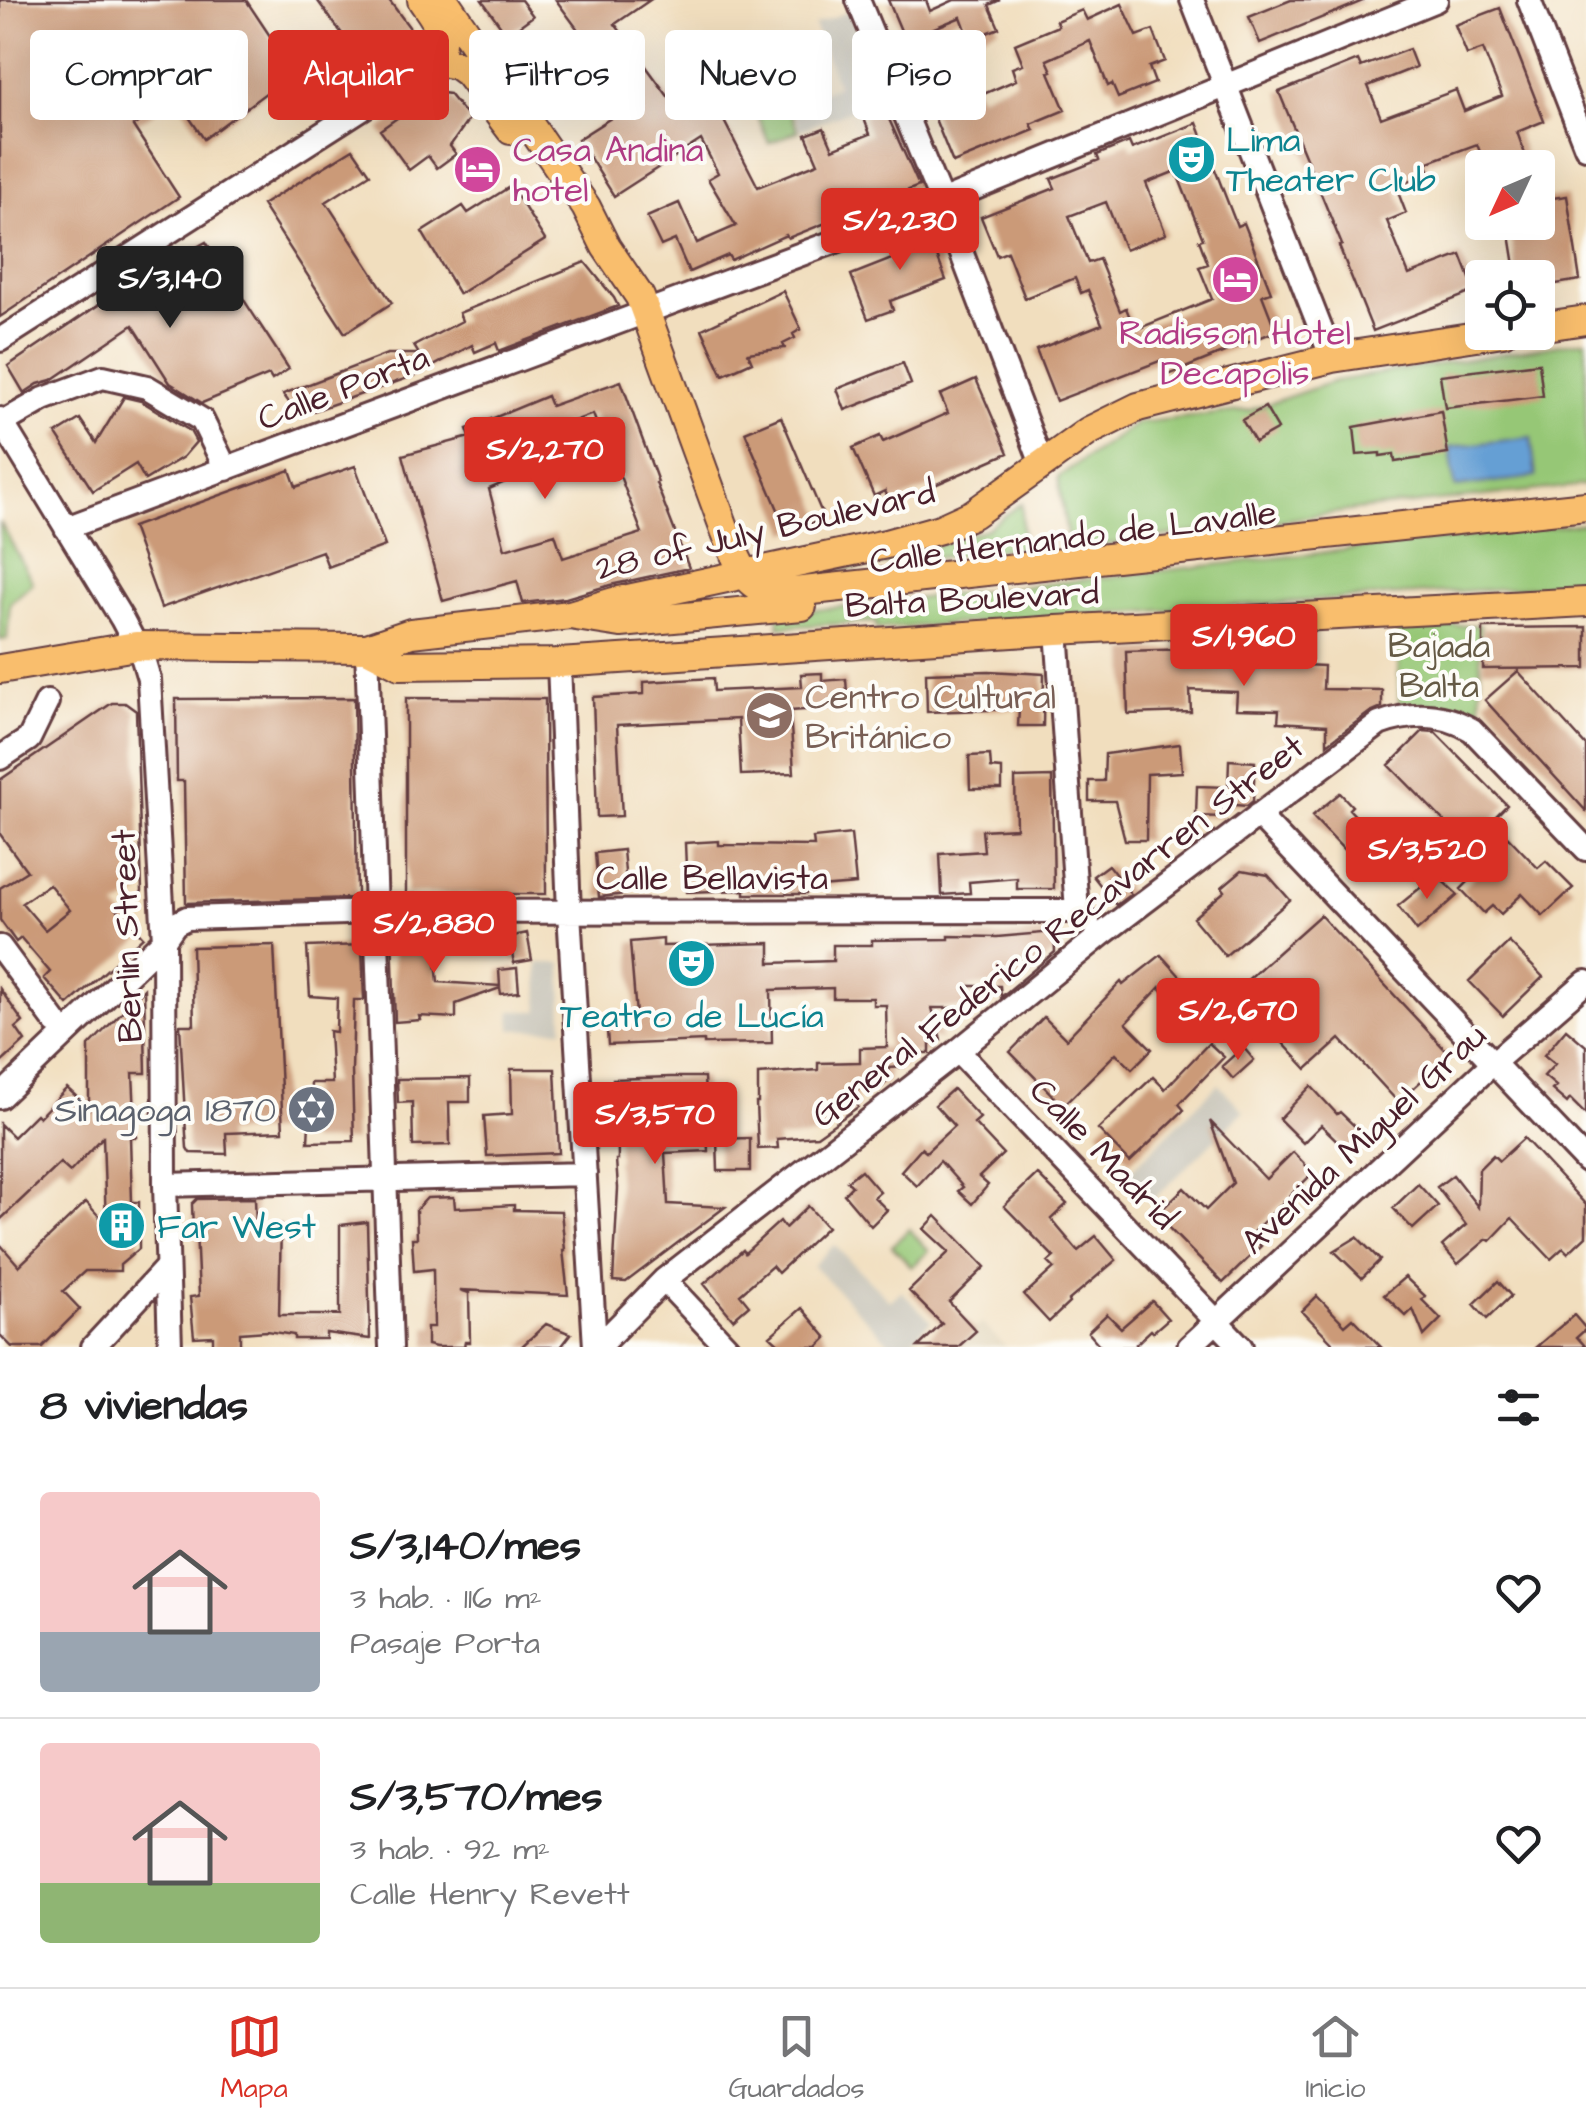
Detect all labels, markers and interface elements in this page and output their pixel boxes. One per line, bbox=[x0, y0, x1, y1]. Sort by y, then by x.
chip: Comprar bbox=[30, 30, 248, 120]
chip: Alquilar bbox=[268, 30, 449, 120]
chip: Filtros bbox=[469, 30, 645, 120]
chip: Nuevo bbox=[665, 30, 832, 120]
chip: Piso bbox=[852, 30, 986, 120]
place label: Lima Theater Club bbox=[1226, 116, 1436, 205]
place label: Casa Andina hotel bbox=[513, 126, 704, 215]
theatre icon: Lima Theater Club bbox=[1165, 133, 1217, 185]
hotel icon: Casa Andina hotel bbox=[452, 143, 504, 195]
north arrow bbox=[1465, 150, 1555, 240]
map controls bbox=[1465, 150, 1555, 350]
pin: S/2,230 bbox=[808, 188, 992, 273]
text: S/2,230 bbox=[843, 198, 957, 243]
pin: S/3,140 bbox=[78, 246, 262, 331]
hotel icon: Radisson Hotel Decapolis bbox=[1209, 254, 1261, 306]
text: S/3,140 bbox=[118, 256, 222, 301]
button: locate bbox=[1465, 260, 1555, 350]
place label: Radisson Hotel Decapolis bbox=[1119, 309, 1351, 398]
street label: Calle Porta bbox=[251, 333, 436, 443]
pin: S/2,270 bbox=[453, 417, 637, 502]
text: S/2,270 bbox=[486, 427, 604, 472]
street label: 28 of July Boulevard bbox=[591, 468, 940, 594]
street label: Calle Hernando de Lavalle bbox=[867, 488, 1279, 587]
street label: Balta Boulevard bbox=[844, 568, 1100, 631]
pin: S/1,960 bbox=[1152, 604, 1336, 689]
text: S/1,960 bbox=[1192, 614, 1296, 659]
park label: Bajada Balta bbox=[1388, 622, 1490, 711]
place label: Centro Cultural Británico bbox=[805, 673, 1056, 762]
school or university icon: Centro Cultural Británico bbox=[744, 690, 796, 742]
street label: General Federico Recavarren Street bbox=[801, 723, 1315, 1139]
pin: S/3,520 bbox=[1335, 817, 1519, 902]
text: S/3,520 bbox=[1368, 827, 1486, 872]
street label: Berlin Street bbox=[99, 828, 156, 1043]
street label: Calle Bellavista bbox=[596, 854, 828, 903]
pin: S/2,880 bbox=[342, 891, 526, 976]
text: S/2,880 bbox=[374, 901, 494, 946]
theatre icon: Teatro de Lucía bbox=[666, 937, 718, 989]
pin: S/2,670 bbox=[1146, 978, 1330, 1063]
text: S/2,670 bbox=[1178, 988, 1298, 1033]
place label: Teatro de Lucía bbox=[560, 992, 824, 1041]
street label: Avenida Miguel Grau bbox=[1230, 1012, 1499, 1268]
street label: Calle Madrid bbox=[1018, 1067, 1188, 1241]
pin: S/3,570 bbox=[563, 1082, 747, 1167]
synagogue icon: Sinagoga 1870 bbox=[285, 1083, 337, 1135]
place label: Sinagoga 1870 bbox=[55, 1086, 276, 1137]
text: S/3,570 bbox=[595, 1092, 715, 1137]
building icon: Far West bbox=[96, 1200, 148, 1252]
place label: Far West bbox=[157, 1203, 316, 1252]
text: 8 viviendas bbox=[40, 1378, 248, 1436]
icon: filters bbox=[1491, 1380, 1546, 1435]
text: S/3,140/mes bbox=[350, 1518, 581, 1576]
icon: home bbox=[120, 1532, 240, 1652]
icon: heart bbox=[1491, 1565, 1546, 1620]
text: 3 hab. · 116 m² bbox=[350, 1576, 542, 1621]
text: Pasaje Porta bbox=[350, 1621, 540, 1666]
text: S/3,570/mes bbox=[350, 1769, 603, 1827]
icon: home bbox=[120, 1783, 240, 1903]
icon: heart bbox=[1491, 1816, 1546, 1871]
text: 3 hab. · 92 m² bbox=[350, 1827, 550, 1872]
text: Calle Henry Revett bbox=[350, 1872, 630, 1917]
tab: Mapa bbox=[220, 2009, 288, 2108]
tab: Guardados bbox=[728, 2009, 865, 2108]
tab: Inicio bbox=[1305, 2009, 1366, 2108]

